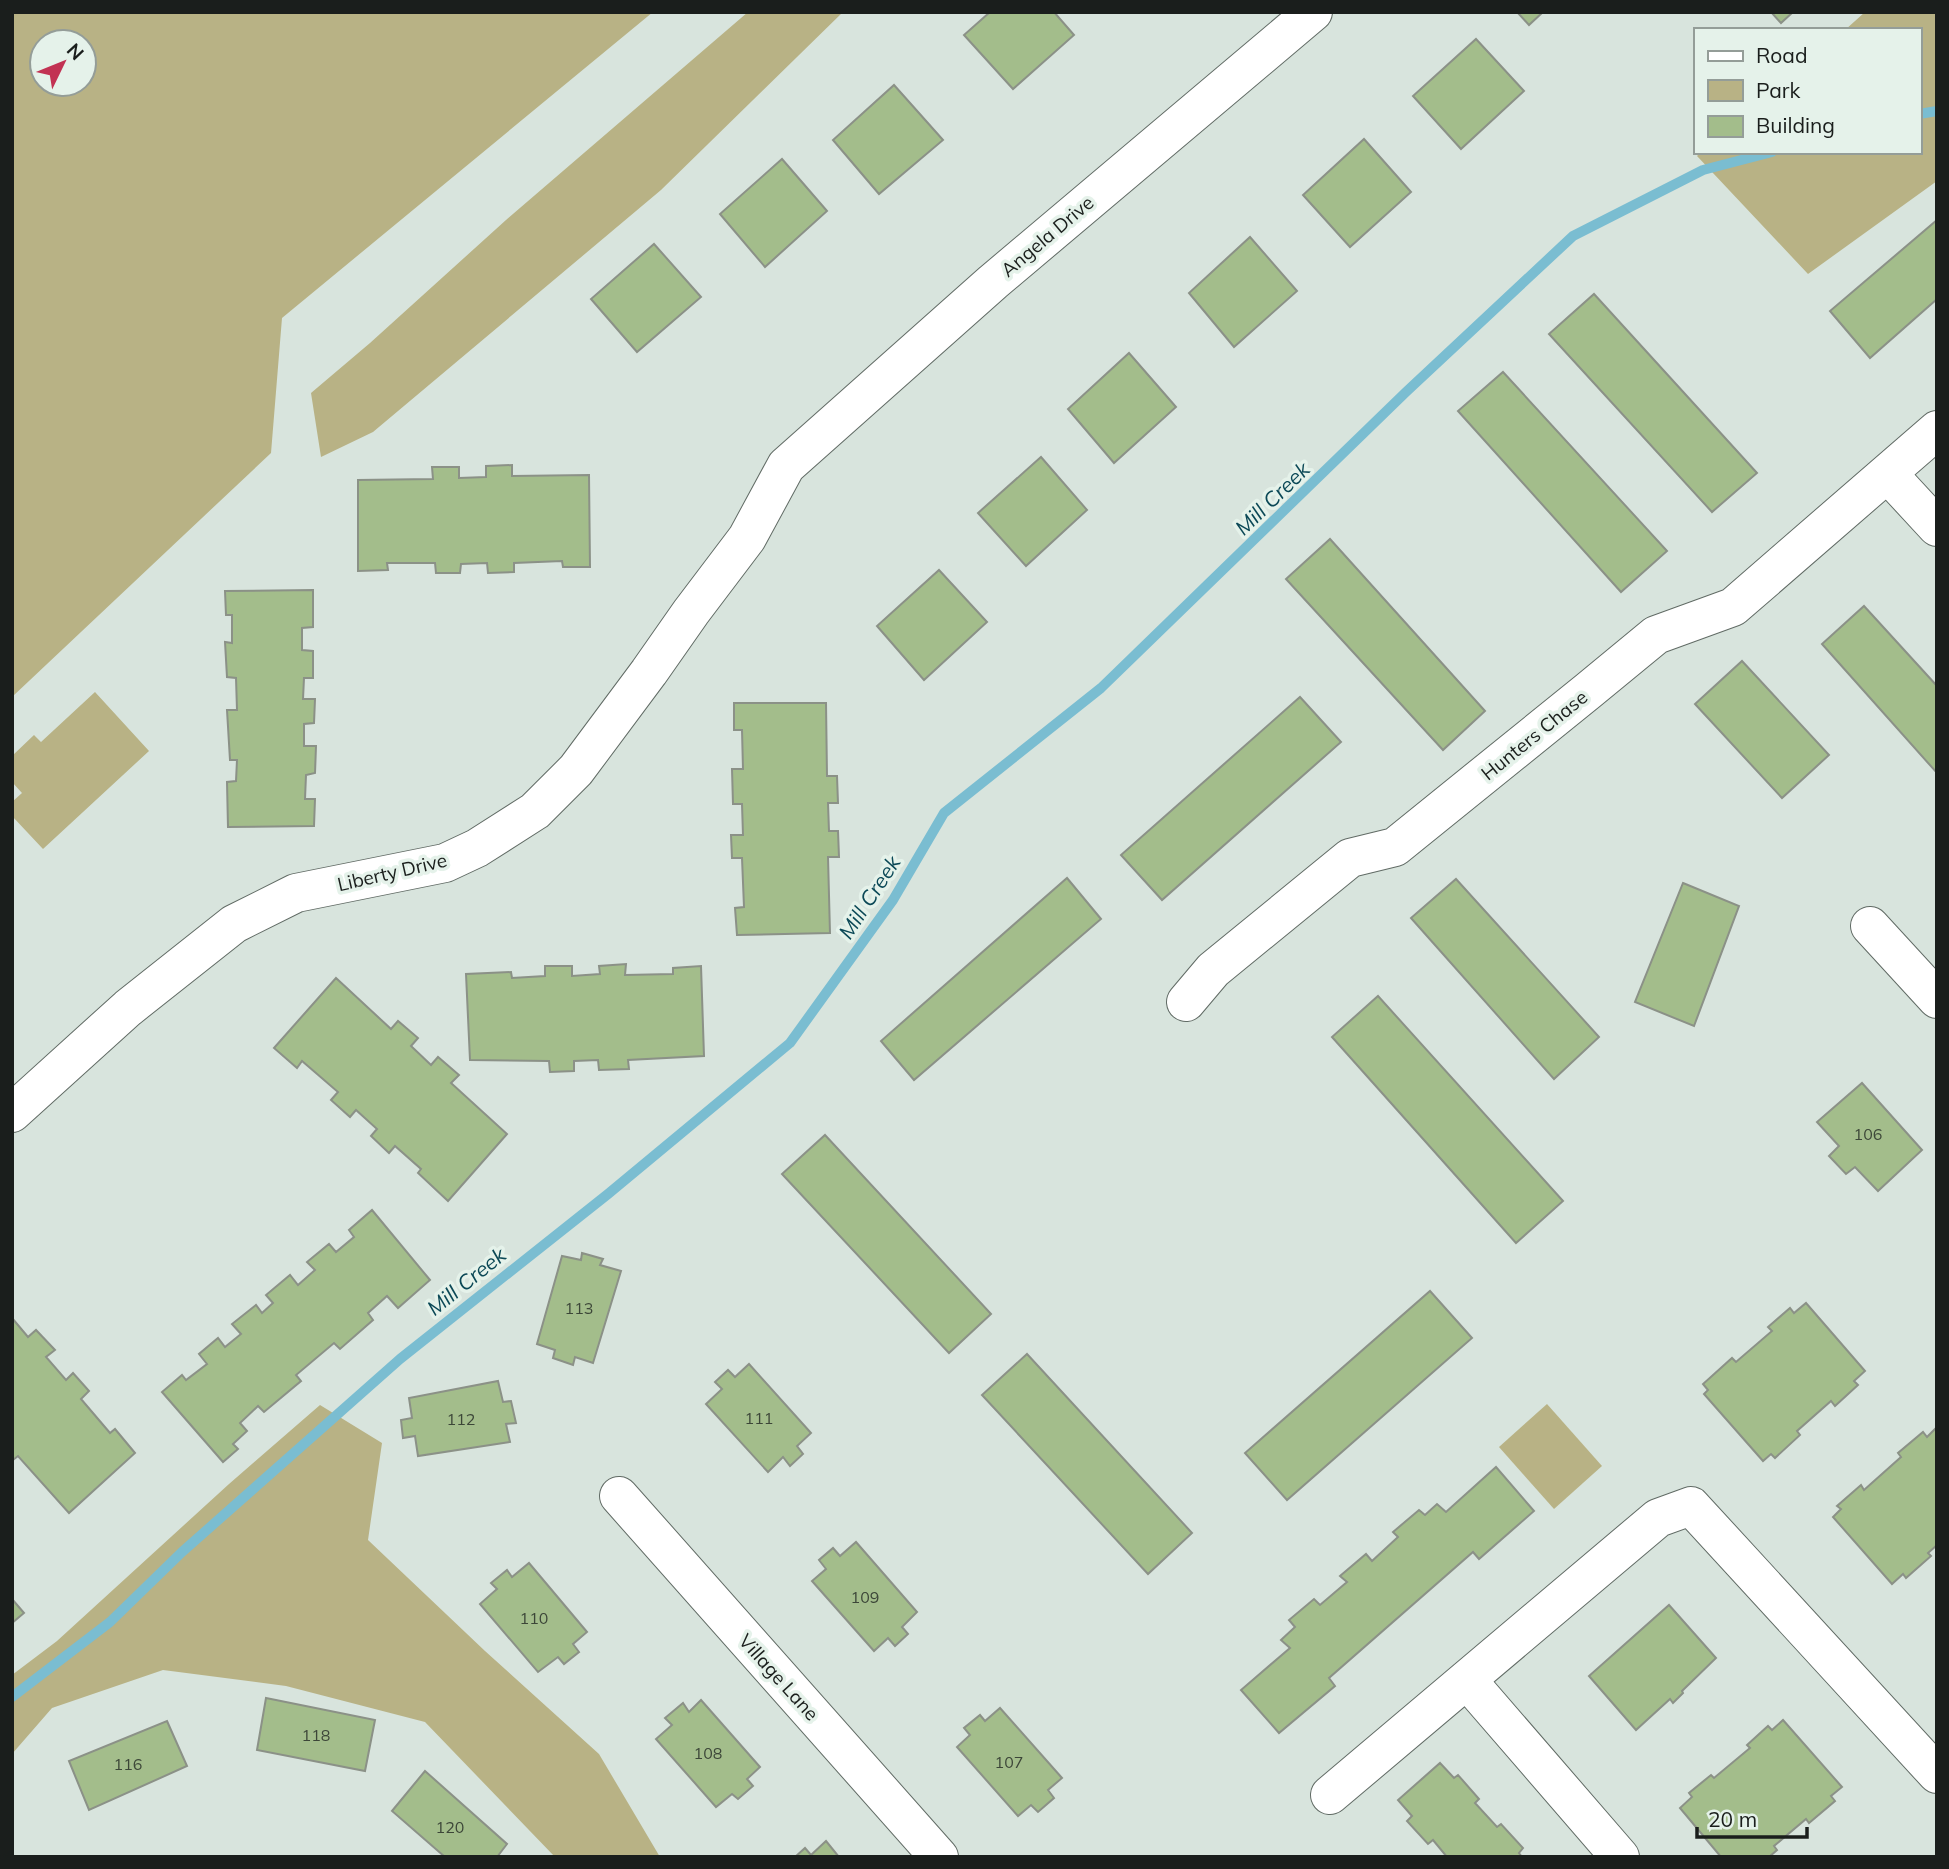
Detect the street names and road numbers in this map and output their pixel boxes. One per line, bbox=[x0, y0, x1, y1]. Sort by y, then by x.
street label: Angela Drive bbox=[996, 190, 1098, 282]
street label: Hunters Chase bbox=[1476, 685, 1592, 785]
street label: Liberty Drive bbox=[335, 848, 449, 896]
street label: Village Lane bbox=[734, 1629, 824, 1725]

